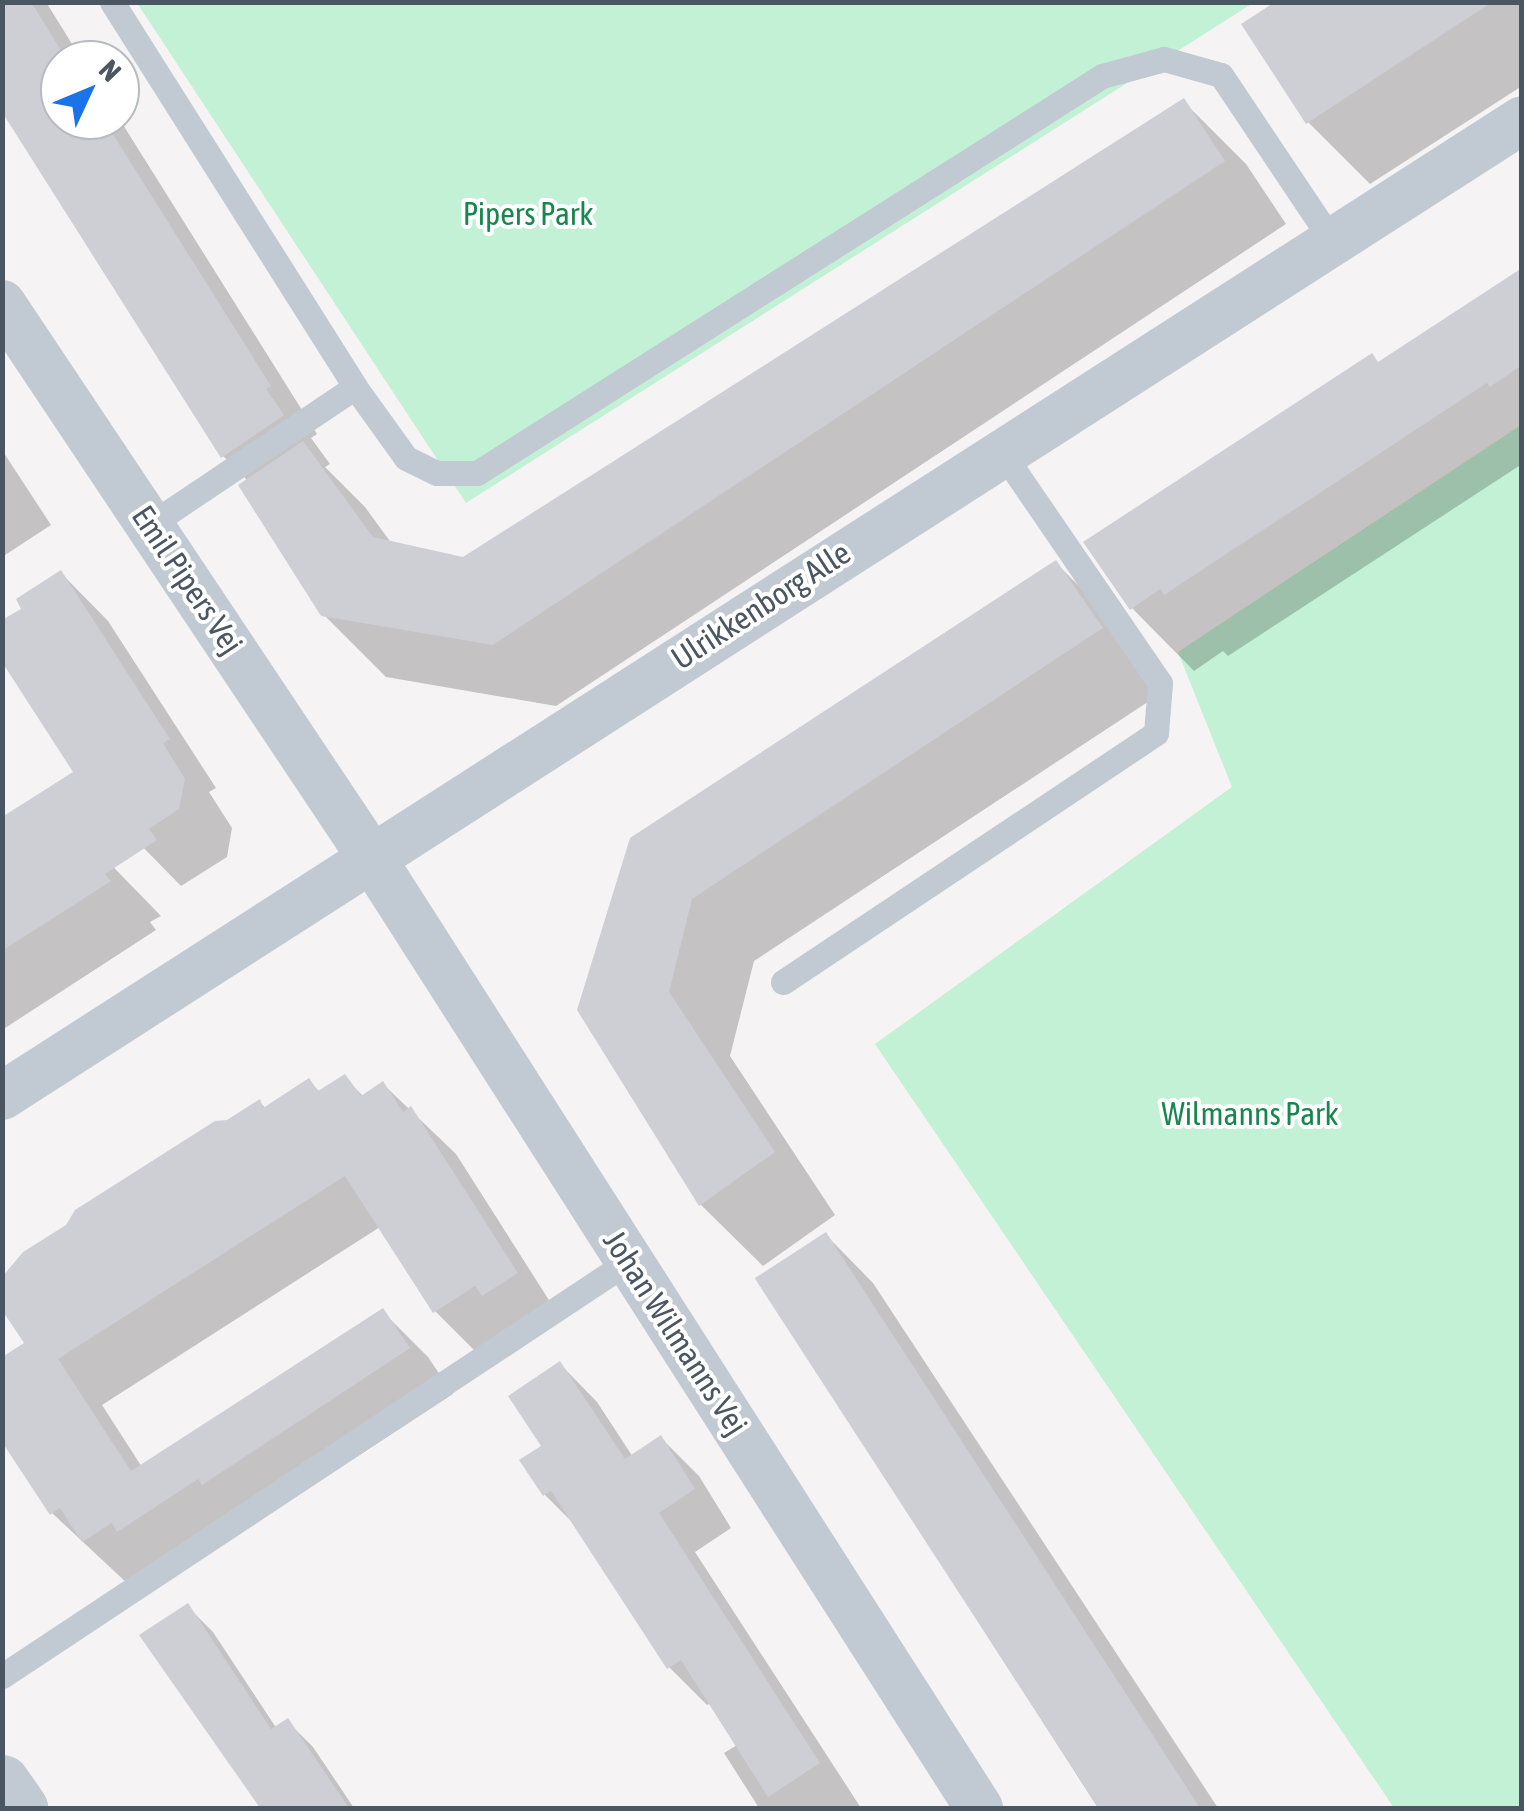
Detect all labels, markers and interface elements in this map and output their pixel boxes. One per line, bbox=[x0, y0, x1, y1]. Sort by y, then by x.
north arrow bbox=[40, 40, 140, 140]
text: N bbox=[93, 53, 127, 88]
park label: Pipers Park bbox=[463, 195, 593, 233]
street label: Emil Pipers Vej bbox=[123, 498, 251, 662]
street label: Ulrikkenborg Alle bbox=[664, 534, 858, 678]
park label: Wilmanns Park bbox=[1161, 1095, 1339, 1133]
street label: Johan Wilmanns Vej bbox=[595, 1224, 755, 1442]

